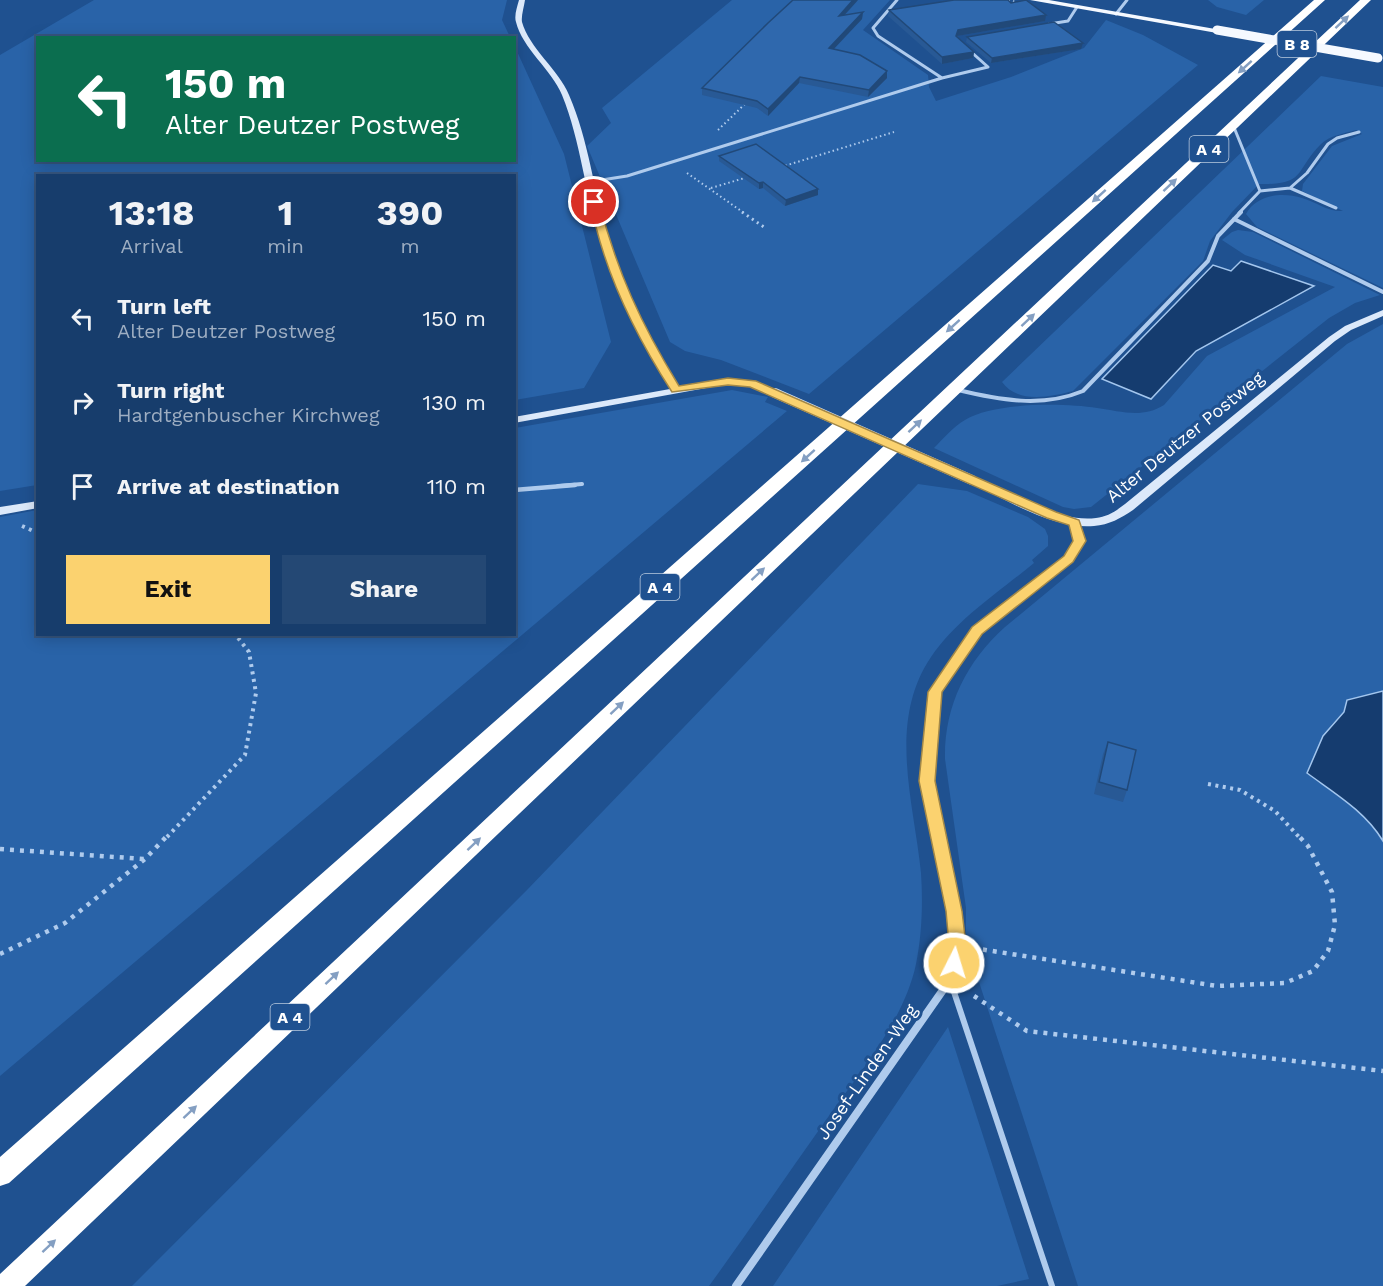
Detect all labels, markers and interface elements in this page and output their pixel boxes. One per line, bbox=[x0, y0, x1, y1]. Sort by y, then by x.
one-way arrow bbox=[1335, 16, 1349, 30]
road number: B 8 bbox=[1278, 31, 1316, 57]
text: 150 m bbox=[165, 59, 286, 108]
icon: left bbox=[66, 60, 144, 138]
one-way arrow bbox=[1237, 60, 1252, 74]
text: Alter Deutzer Postweg bbox=[165, 109, 460, 141]
road number: A 4 bbox=[1190, 136, 1228, 162]
pin bbox=[568, 176, 619, 227]
one-way arrow bbox=[1163, 178, 1178, 192]
icon: arrive bbox=[577, 185, 610, 218]
one-way arrow bbox=[1092, 189, 1107, 202]
text: 13:18 bbox=[109, 192, 195, 234]
text: 1 bbox=[278, 192, 293, 234]
text: 390 bbox=[377, 192, 443, 234]
text: Arrival bbox=[120, 234, 183, 258]
text: min bbox=[267, 234, 304, 258]
text: m bbox=[400, 234, 420, 258]
text: Turn left bbox=[117, 294, 211, 319]
icon: left bbox=[66, 302, 99, 335]
text: 150 m bbox=[422, 306, 486, 331]
one-way arrow bbox=[1020, 313, 1035, 327]
text: Alter Deutzer Postweg bbox=[117, 319, 335, 343]
one-way arrow bbox=[946, 319, 961, 332]
street label: Alter Deutzer Postweg bbox=[1102, 366, 1268, 507]
text: Turn right bbox=[117, 378, 224, 403]
icon: right bbox=[66, 386, 99, 419]
text: 130 m bbox=[422, 390, 486, 415]
text: Hardtgenbuscher Kirchweg bbox=[117, 403, 380, 427]
one-way arrow bbox=[908, 419, 923, 433]
one-way arrow bbox=[800, 449, 815, 463]
icon: arrive bbox=[66, 470, 99, 503]
text: Arrive at destination bbox=[117, 474, 340, 499]
text: 110 m bbox=[427, 474, 486, 499]
button: Exit bbox=[66, 555, 270, 624]
button: Share bbox=[282, 555, 486, 624]
one-way arrow bbox=[751, 567, 766, 581]
road number: A 4 bbox=[640, 574, 680, 600]
one-way arrow bbox=[609, 701, 624, 715]
one-way arrow bbox=[466, 837, 481, 851]
position arrow bbox=[922, 931, 986, 995]
one-way arrow bbox=[324, 972, 339, 985]
street label: Josef-Linden-Weg bbox=[812, 1000, 921, 1143]
road number: A 4 bbox=[270, 1004, 310, 1030]
one-way arrow bbox=[183, 1105, 198, 1119]
one-way arrow bbox=[41, 1239, 56, 1253]

